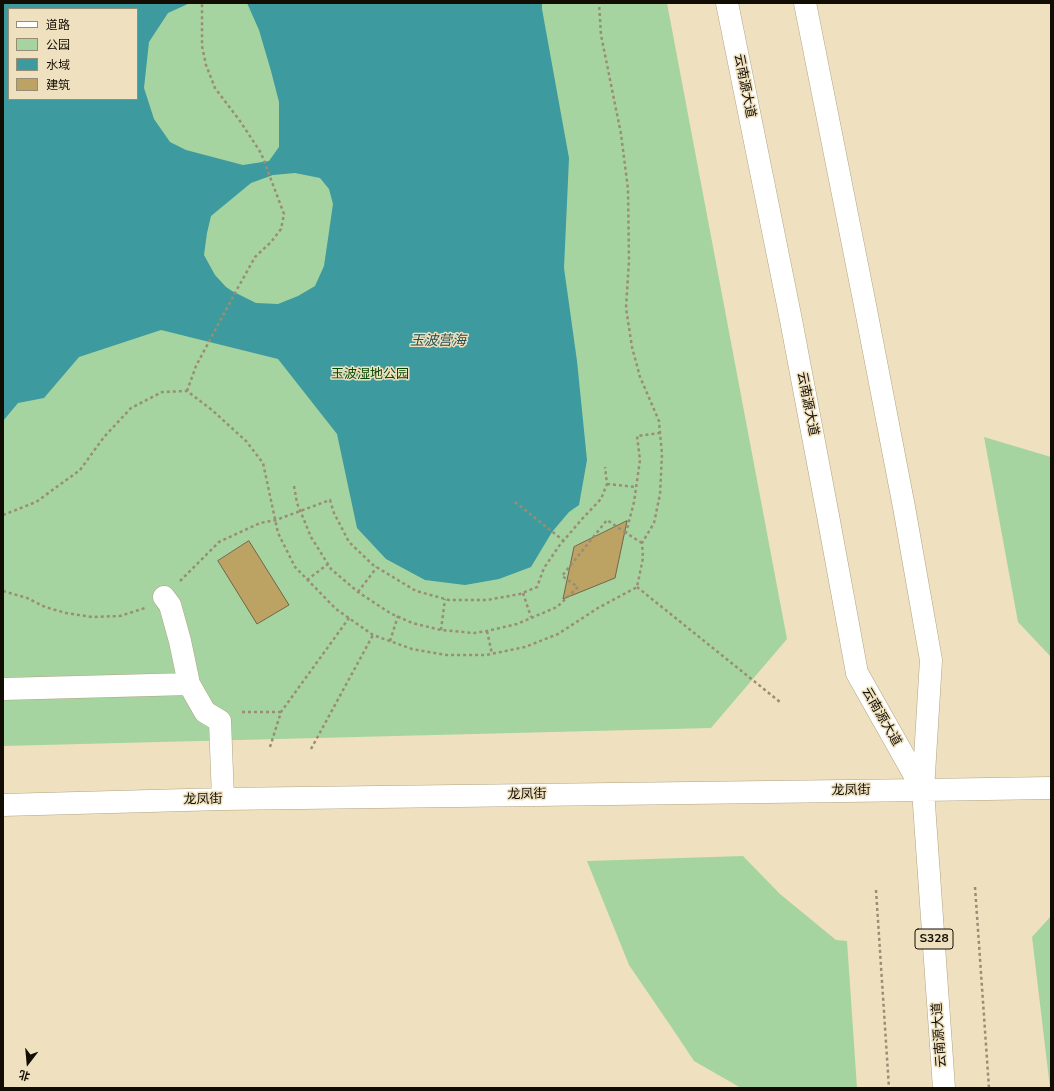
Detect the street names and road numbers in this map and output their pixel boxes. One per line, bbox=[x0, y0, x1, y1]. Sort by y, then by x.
street label: 云南源大道 bbox=[730, 53, 758, 119]
street label: 云南源大道 bbox=[793, 371, 821, 437]
street label: 云南源大道 bbox=[858, 685, 904, 749]
street label: 龙凤街 bbox=[831, 783, 871, 799]
street label: 龙凤街 bbox=[507, 787, 547, 803]
street label: 龙凤街 bbox=[183, 792, 223, 808]
road number: S328 bbox=[915, 929, 953, 949]
street label: 云南源大道 bbox=[930, 1002, 950, 1068]

